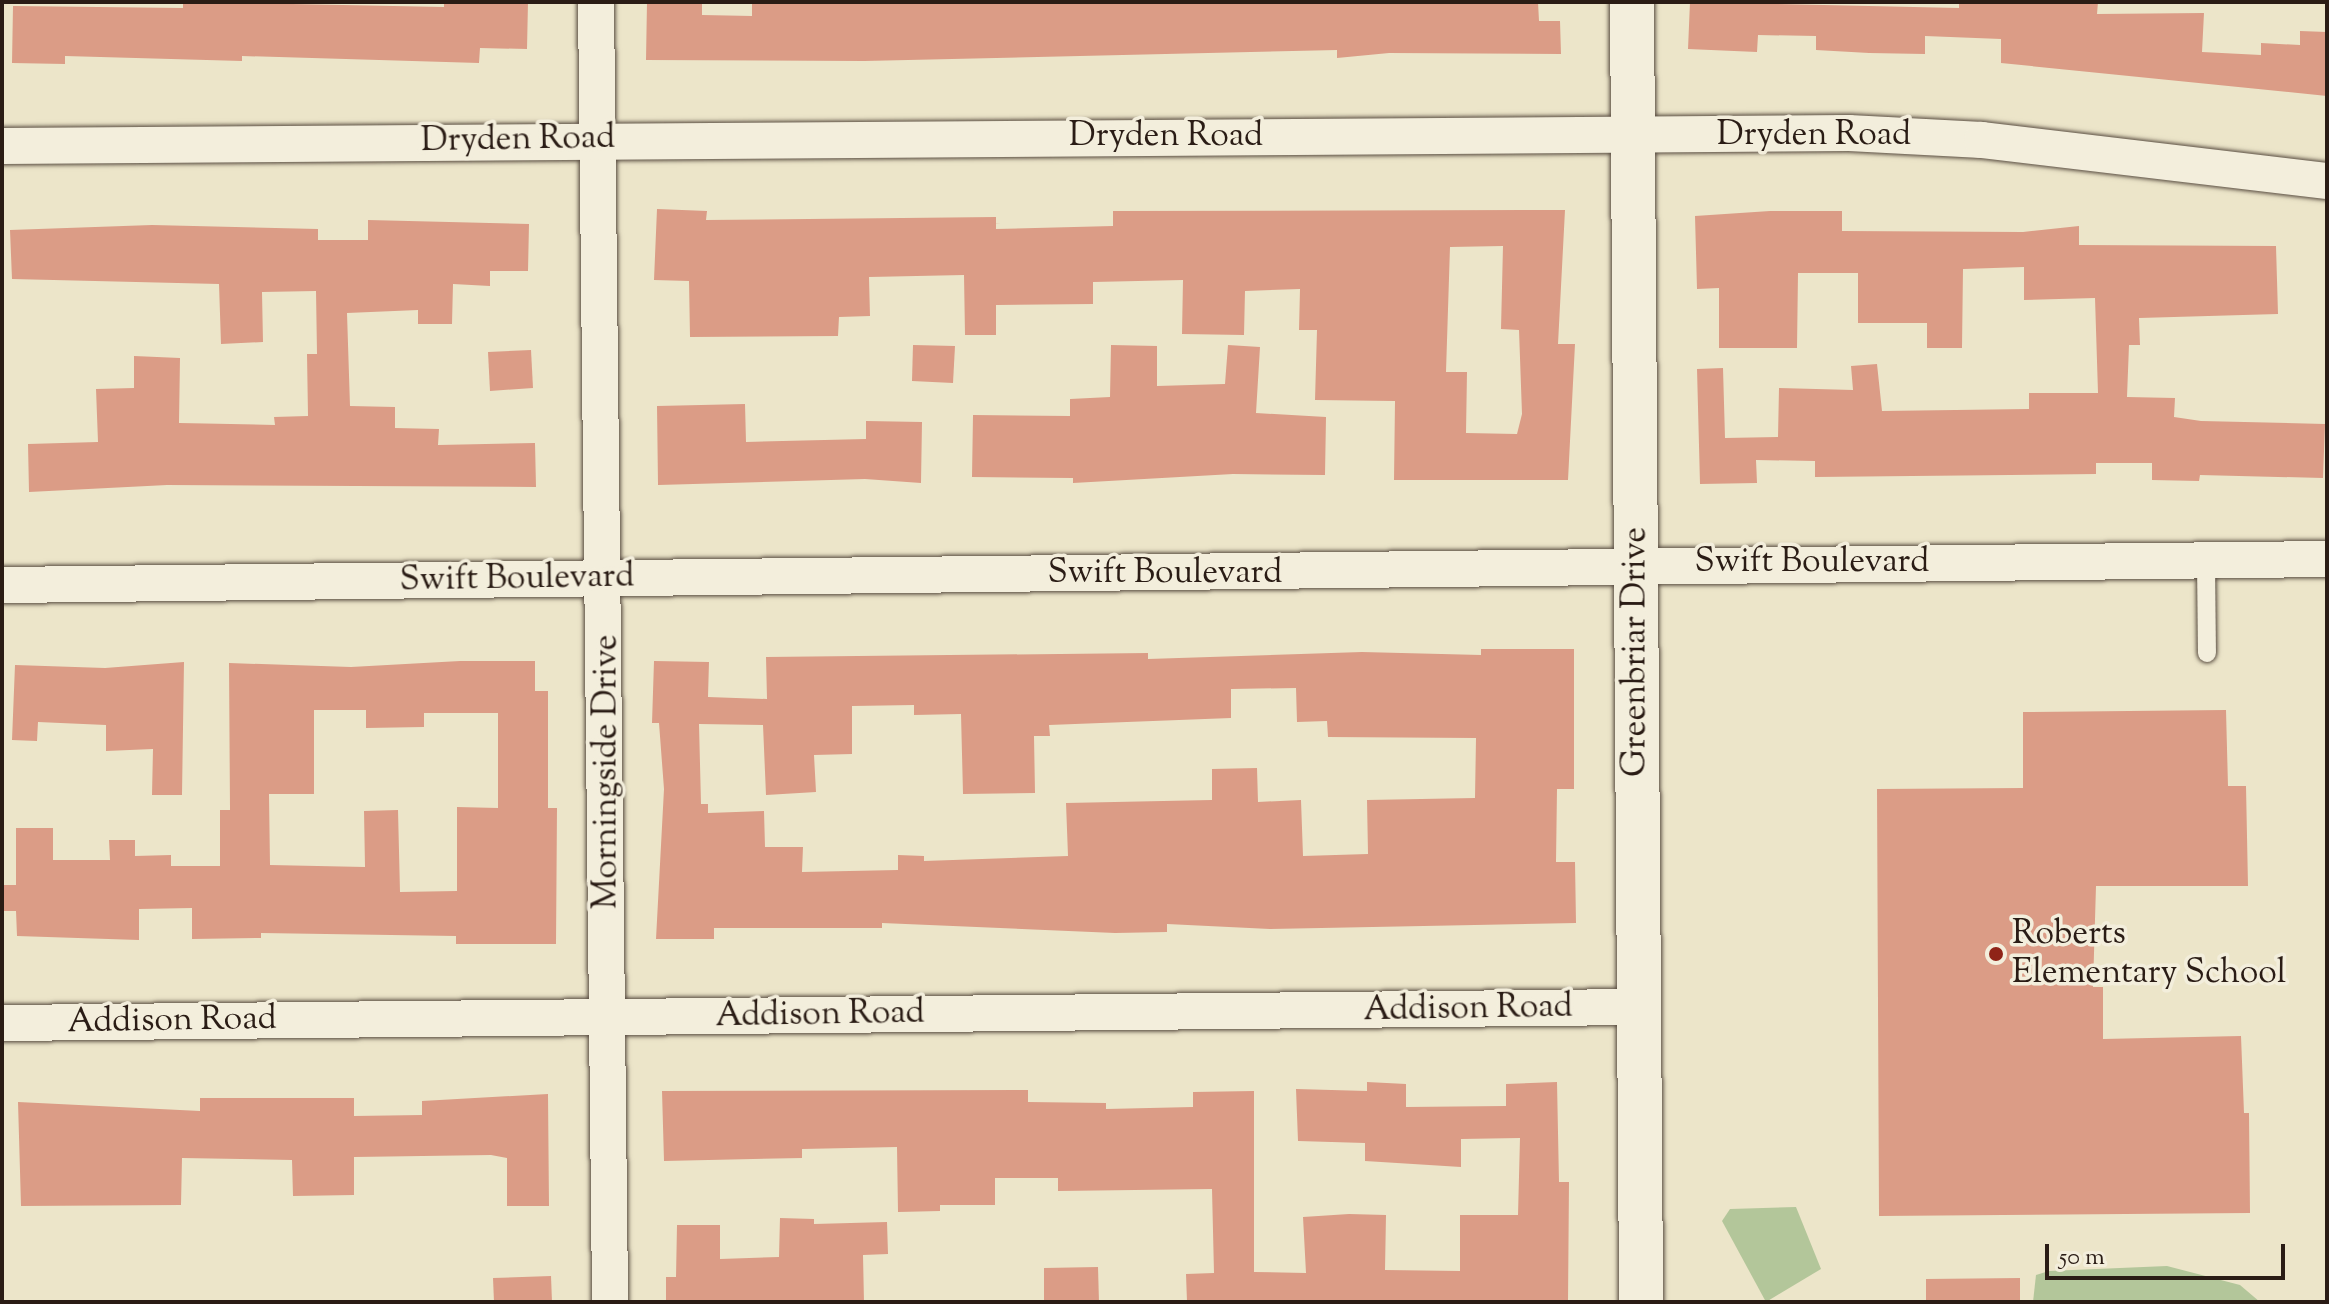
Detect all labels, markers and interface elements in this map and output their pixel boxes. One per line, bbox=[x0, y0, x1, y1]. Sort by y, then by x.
street label: Dryden Road bbox=[1717, 116, 1911, 156]
street label: Dryden Road bbox=[1069, 117, 1263, 157]
street label: Dryden Road bbox=[420, 118, 616, 162]
street label: Greenbriar Drive bbox=[1616, 527, 1656, 777]
street label: Swift Boulevard bbox=[1695, 543, 1929, 583]
street label: Swift Boulevard bbox=[1048, 554, 1282, 594]
street label: Swift Boulevard bbox=[399, 557, 635, 601]
street label: Morningside Drive bbox=[587, 635, 627, 909]
place label: Roberts Elementary School bbox=[2012, 914, 2286, 994]
marker: Roberts Elementary School bbox=[1987, 945, 2005, 963]
street label: Addison Road bbox=[1363, 987, 1573, 1031]
street label: Addison Road bbox=[715, 993, 925, 1037]
street label: Addison Road bbox=[67, 999, 277, 1043]
scale bar bbox=[2049, 1228, 2289, 1278]
text: 50 m bbox=[2059, 1241, 2105, 1275]

